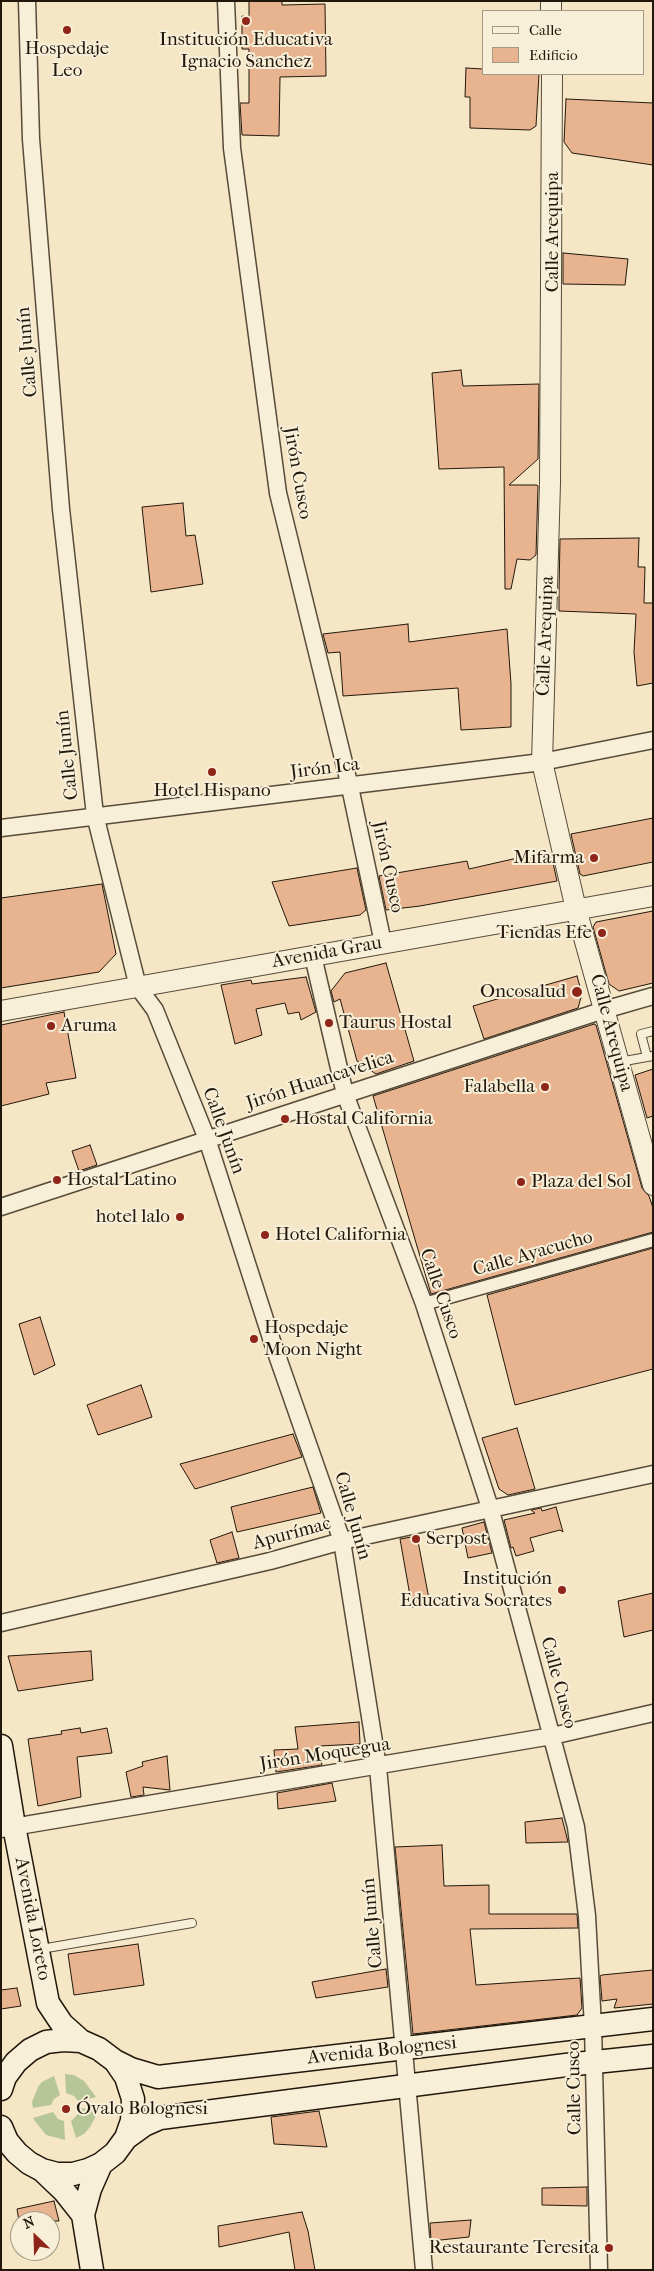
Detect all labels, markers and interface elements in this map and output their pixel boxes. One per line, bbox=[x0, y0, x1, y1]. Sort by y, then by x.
legend bbox=[482, 10, 644, 75]
marker: Institución Educativa Ignacio Sanchez bbox=[240, 15, 252, 27]
text: Calle bbox=[529, 21, 562, 39]
marker: Hospedaje Leo bbox=[61, 24, 73, 36]
place label: Institución Educativa Ignacio Sanchez bbox=[159, 29, 333, 73]
place label: Hospedaje Leo bbox=[25, 38, 109, 82]
text: Edificio bbox=[529, 46, 578, 64]
street label: Calle Arequipa bbox=[542, 172, 564, 292]
street label: Calle Junín bbox=[13, 306, 43, 398]
street label: Jirón Cusco bbox=[278, 425, 316, 521]
street label: Calle Arequipa bbox=[533, 575, 559, 697]
street label: Calle Junín bbox=[52, 709, 84, 801]
street label: Jirón Ica bbox=[289, 753, 361, 785]
marker: Hotel Hispano bbox=[206, 766, 218, 778]
place label: Hotel Hispano bbox=[153, 780, 271, 802]
street label: Jirón Cusco bbox=[366, 819, 408, 915]
place label: Mifarma bbox=[513, 847, 584, 869]
marker: Mifarma bbox=[588, 852, 600, 864]
place label: Tiendas Efe bbox=[497, 922, 592, 944]
marker: Tiendas Efe bbox=[596, 927, 608, 939]
street label: Avenida Grau bbox=[270, 932, 384, 974]
street label: Calle Arequipa bbox=[584, 972, 638, 1094]
place label: Oncosalud bbox=[480, 981, 566, 1003]
marker: Oncosalud bbox=[570, 985, 584, 999]
place label: Taurus Hostal bbox=[339, 1012, 452, 1034]
place label: Aruma bbox=[61, 1015, 117, 1037]
marker: Taurus Hostal bbox=[323, 1017, 335, 1029]
marker: Aruma bbox=[45, 1020, 57, 1032]
street label: Jirón Huancavelica bbox=[243, 1046, 397, 1116]
place label: Falabella bbox=[464, 1076, 535, 1098]
marker: Falabella bbox=[539, 1081, 551, 1093]
street label: Calle Junín bbox=[197, 1084, 249, 1178]
place label: Hostal California bbox=[295, 1108, 433, 1130]
marker: Hostal California bbox=[279, 1113, 291, 1125]
place label: Hostal Latino bbox=[67, 1169, 177, 1191]
place label: Plaza del Sol bbox=[531, 1171, 631, 1193]
marker: Hostal Latino bbox=[51, 1174, 63, 1186]
marker: Plaza del Sol bbox=[515, 1176, 527, 1188]
place label: hotel lalo bbox=[96, 1206, 170, 1228]
marker: hotel lalo bbox=[174, 1211, 186, 1223]
place label: Hotel California bbox=[275, 1224, 406, 1246]
street label: Calle Ayacucho bbox=[471, 1226, 595, 1282]
marker: Hotel California bbox=[259, 1229, 271, 1241]
street label: Calle Cusco bbox=[414, 1246, 466, 1342]
place label: Hospedaje Moon Night bbox=[264, 1317, 363, 1361]
marker: Hospedaje Moon Night bbox=[248, 1333, 260, 1345]
street label: Calle Junín bbox=[329, 1469, 375, 1563]
street label: Apurímac bbox=[250, 1513, 334, 1555]
place label: Serpost bbox=[426, 1528, 488, 1550]
marker: Serpost bbox=[410, 1533, 422, 1545]
place label: Institución Educativa Socrates bbox=[400, 1568, 552, 1612]
marker: Institución Educativa Socrates bbox=[556, 1584, 568, 1596]
street label: Calle Cusco bbox=[535, 1635, 581, 1731]
street label: Jirón Moquegua bbox=[258, 1733, 392, 1777]
street label: Avenida Loreto bbox=[9, 1855, 55, 1983]
street label: Calle Junín bbox=[358, 1877, 388, 1969]
street label: Avenida Bolognesi bbox=[306, 2032, 458, 2070]
street label: Calle Cusco bbox=[563, 2041, 587, 2135]
place label: Óvalo Bolognesi bbox=[76, 2098, 208, 2120]
marker: Óvalo Bolognesi bbox=[60, 2103, 72, 2115]
north arrow bbox=[10, 2211, 60, 2261]
text: N bbox=[21, 2213, 37, 2233]
place label: Restaurante Teresita bbox=[429, 2237, 599, 2259]
marker: Restaurante Teresita bbox=[603, 2242, 615, 2254]

